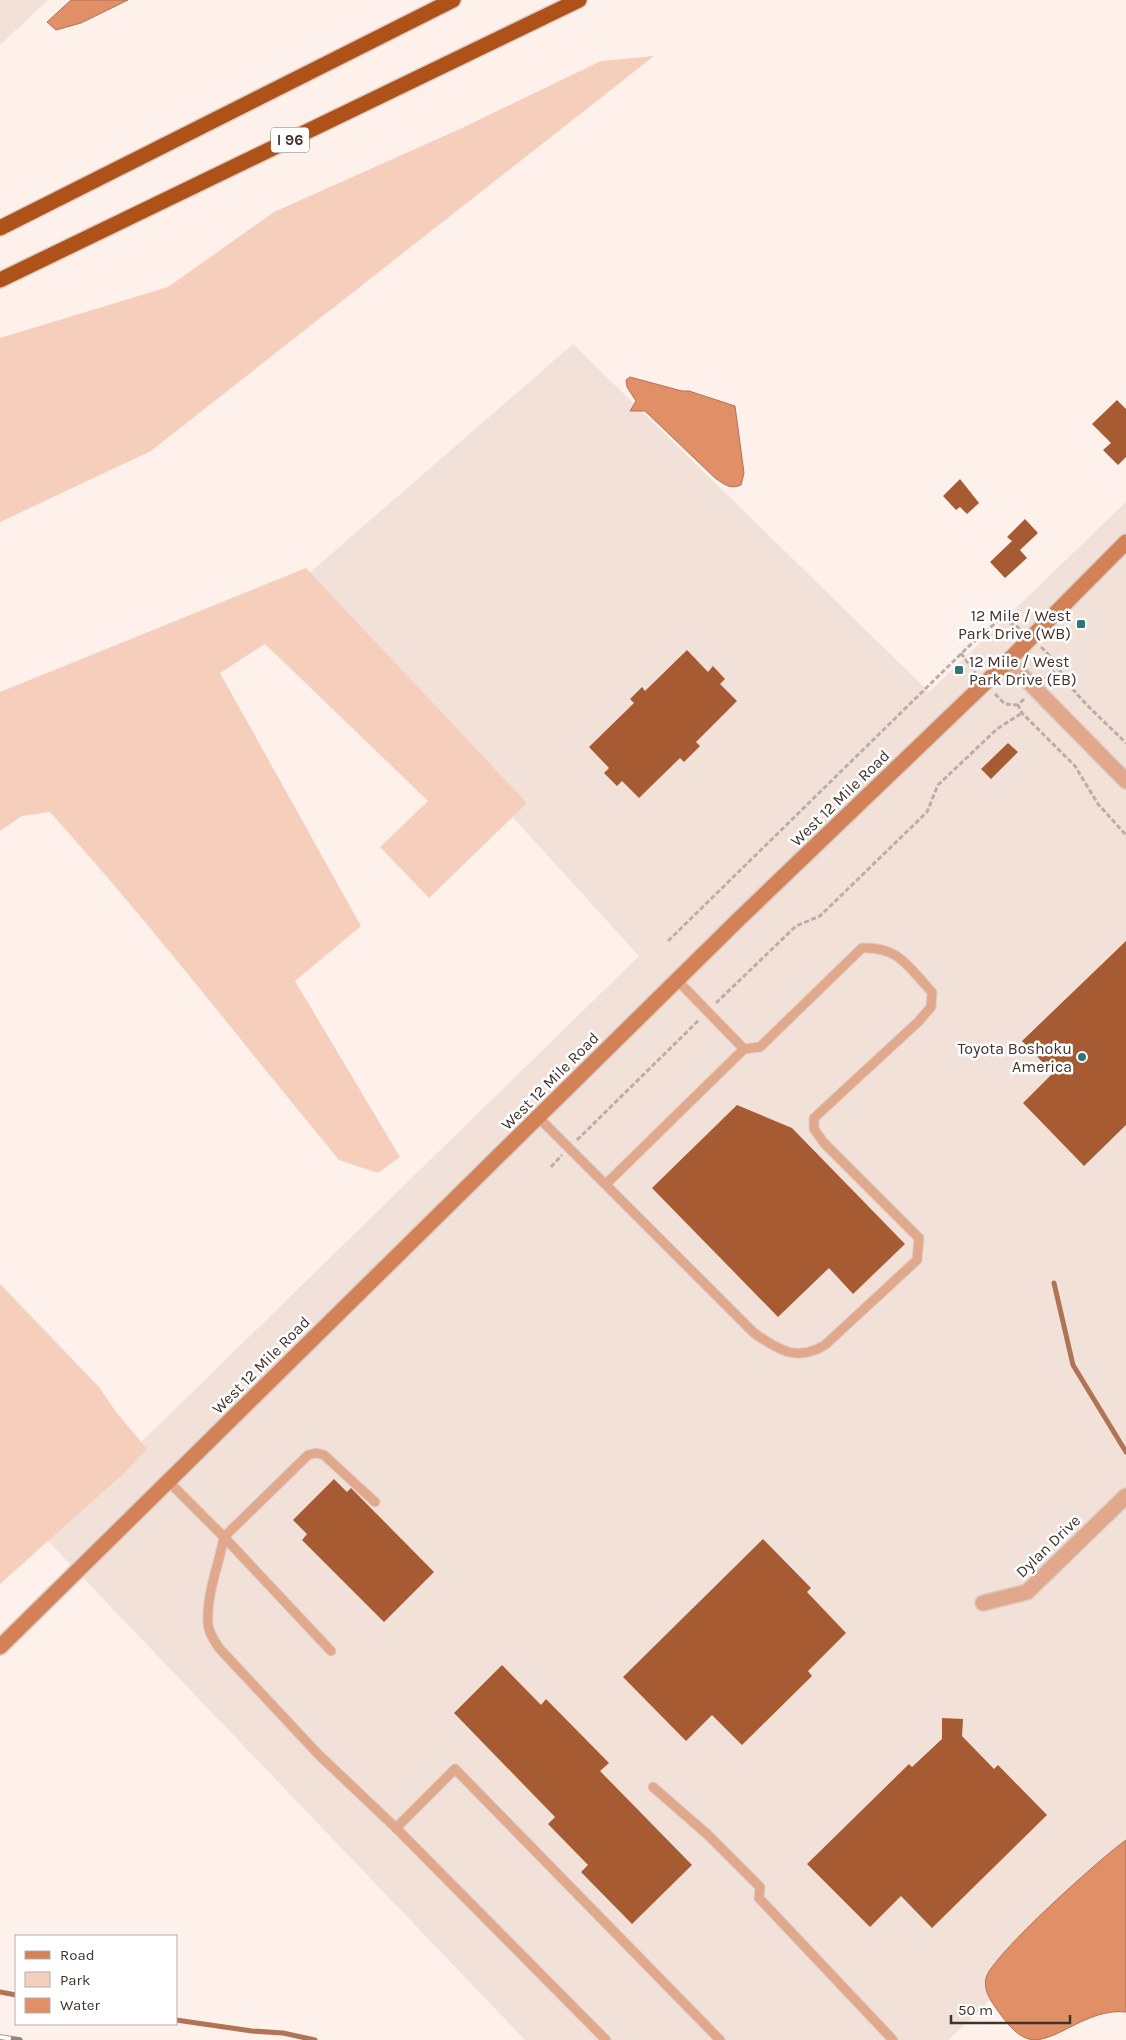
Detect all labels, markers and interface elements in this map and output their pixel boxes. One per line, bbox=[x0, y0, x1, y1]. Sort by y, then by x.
road number: I 96 bbox=[271, 128, 309, 152]
place label: 12 Mile / West Park Drive (WB) bbox=[958, 606, 1071, 643]
marker: 12 Mile / West Park Drive (WB) bbox=[1075, 618, 1087, 630]
place label: 12 Mile / West Park Drive (EB) bbox=[969, 652, 1077, 689]
marker: 12 Mile / West Park Drive (EB) bbox=[953, 664, 965, 676]
street label: West 12 Mile Road bbox=[787, 746, 893, 850]
street label: West 12 Mile Road bbox=[497, 1028, 603, 1134]
place label: Toyota Boshoku America bbox=[957, 1039, 1072, 1076]
marker: Toyota Boshoku America bbox=[1076, 1051, 1088, 1063]
street label: West 12 Mile Road bbox=[208, 1312, 314, 1418]
street label: Dylan Drive bbox=[1012, 1511, 1084, 1581]
legend bbox=[15, 1935, 178, 2025]
text: Road bbox=[60, 1946, 95, 1964]
text: Park bbox=[60, 1971, 90, 1989]
scale bar bbox=[951, 1992, 1070, 2024]
text: Water bbox=[60, 1996, 101, 2014]
text: 50 m bbox=[958, 2001, 993, 2019]

